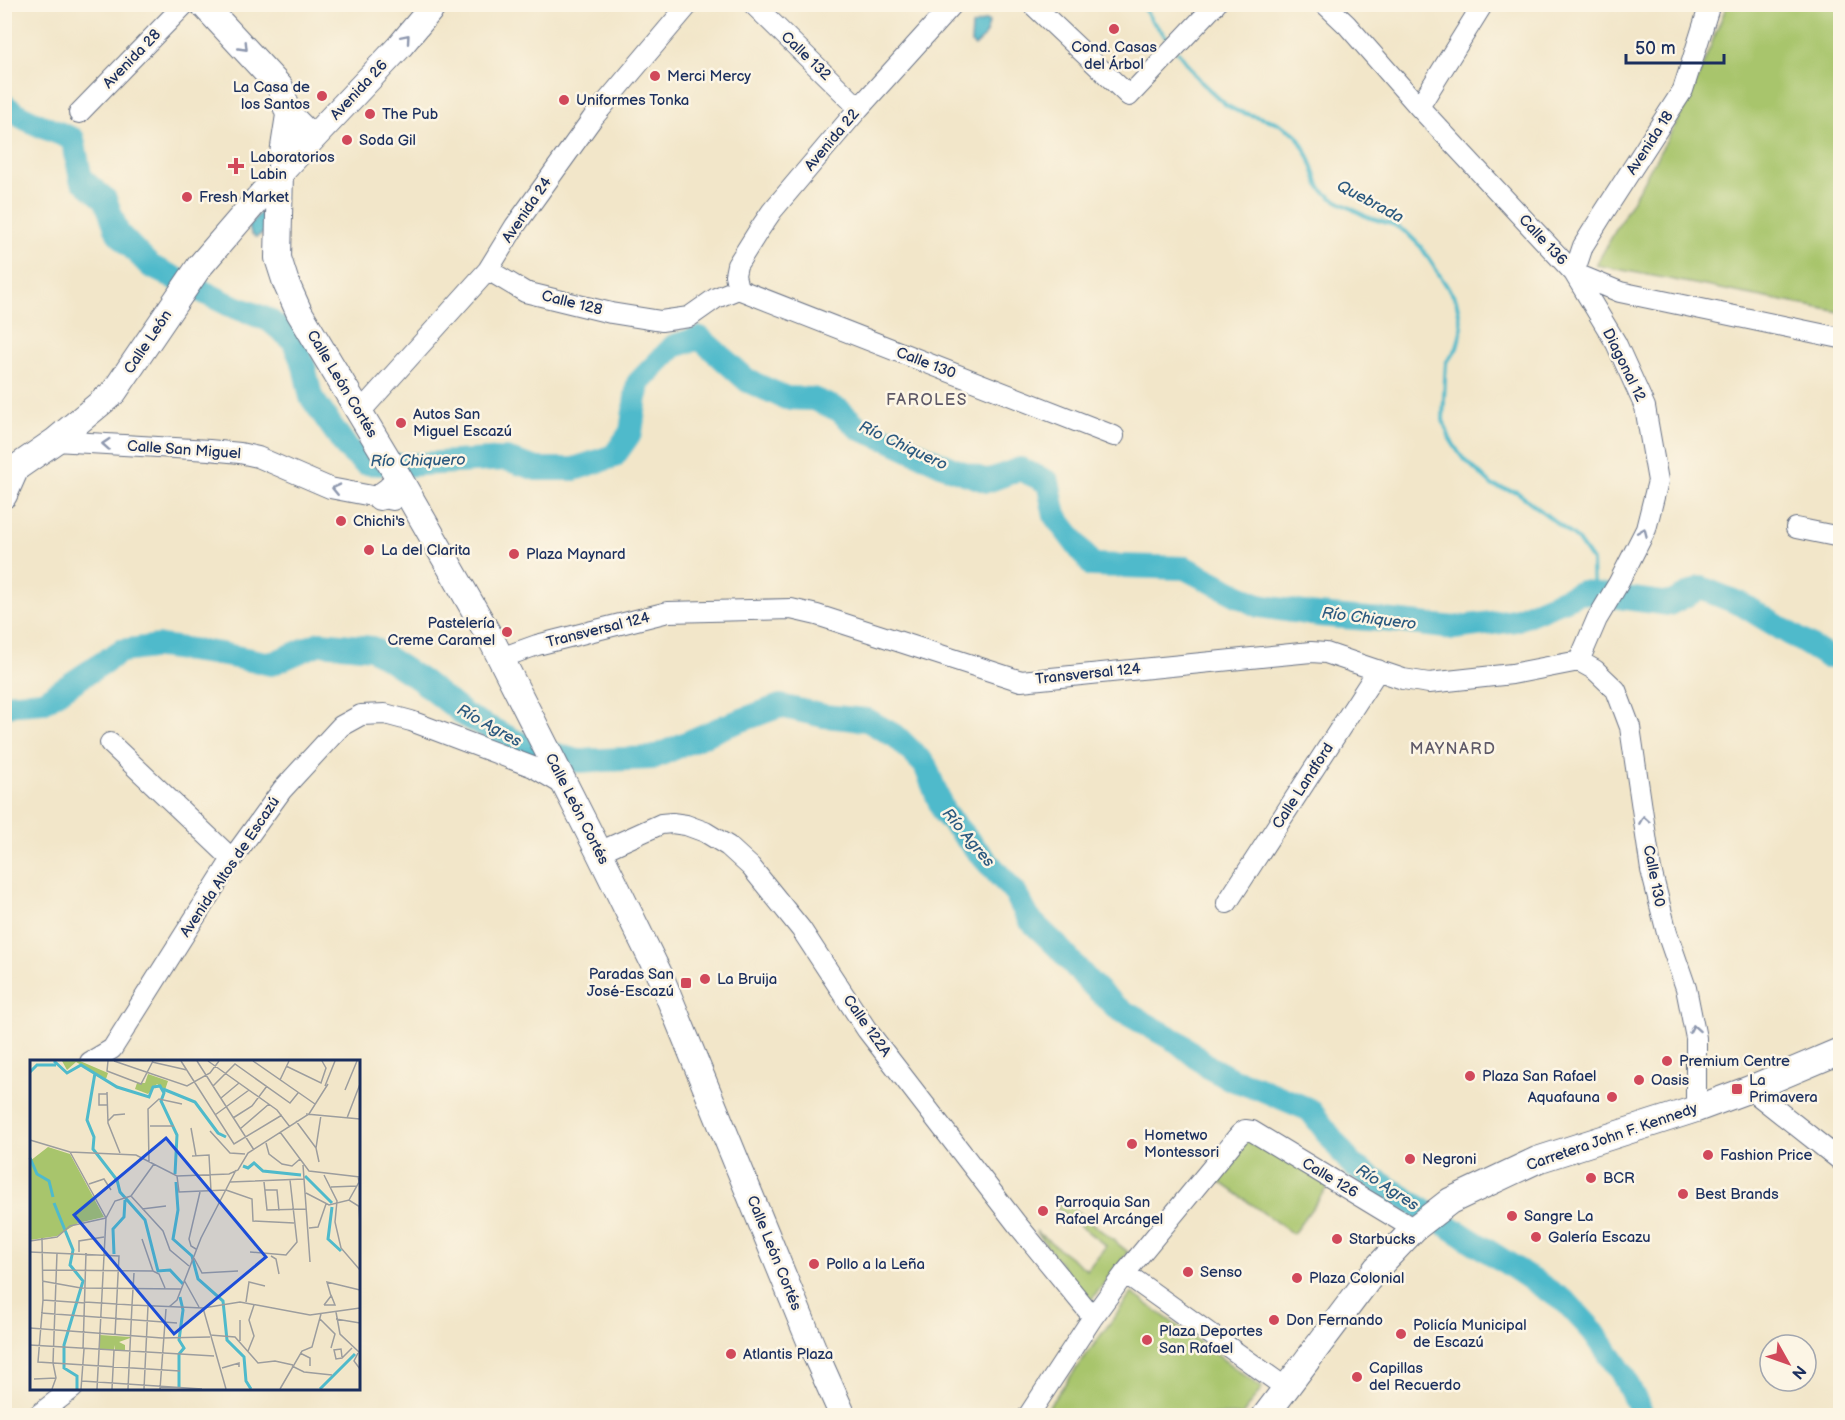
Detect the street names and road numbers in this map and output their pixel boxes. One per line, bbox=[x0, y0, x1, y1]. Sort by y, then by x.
street label: Avenida 28 bbox=[99, 25, 165, 93]
street label: Calle 132 bbox=[777, 27, 835, 85]
street label: Avenida 26 bbox=[326, 56, 392, 124]
street label: Avenida 22 bbox=[800, 105, 864, 175]
street label: Avenida 18 bbox=[1622, 107, 1678, 179]
street label: Avenida 24 bbox=[498, 173, 556, 247]
street label: Calle 136 bbox=[1515, 211, 1571, 269]
street label: Calle 128 bbox=[540, 286, 605, 320]
street label: Calle León bbox=[120, 307, 176, 377]
street label: Diagonal 12 bbox=[1598, 325, 1650, 405]
street label: Calle León Cortés bbox=[302, 327, 382, 442]
street label: Calle 130 bbox=[893, 343, 959, 383]
street label: Calle San Miguel bbox=[126, 437, 242, 463]
street label: Transversal 124 bbox=[544, 608, 652, 652]
street label: Transversal 124 bbox=[1034, 659, 1142, 689]
street label: Calle Landford bbox=[1268, 739, 1338, 833]
street label: Calle León Cortés bbox=[541, 750, 613, 868]
street label: Avenida Altos de Escazú bbox=[176, 793, 284, 941]
street label: Calle 130 bbox=[1639, 843, 1669, 909]
street label: Calle 122A bbox=[839, 991, 896, 1061]
street label: Carretera John F. Kennedy bbox=[1524, 1099, 1700, 1175]
street label: Calle 126 bbox=[1298, 1154, 1362, 1202]
street label: Calle León Cortés bbox=[742, 1193, 806, 1314]

